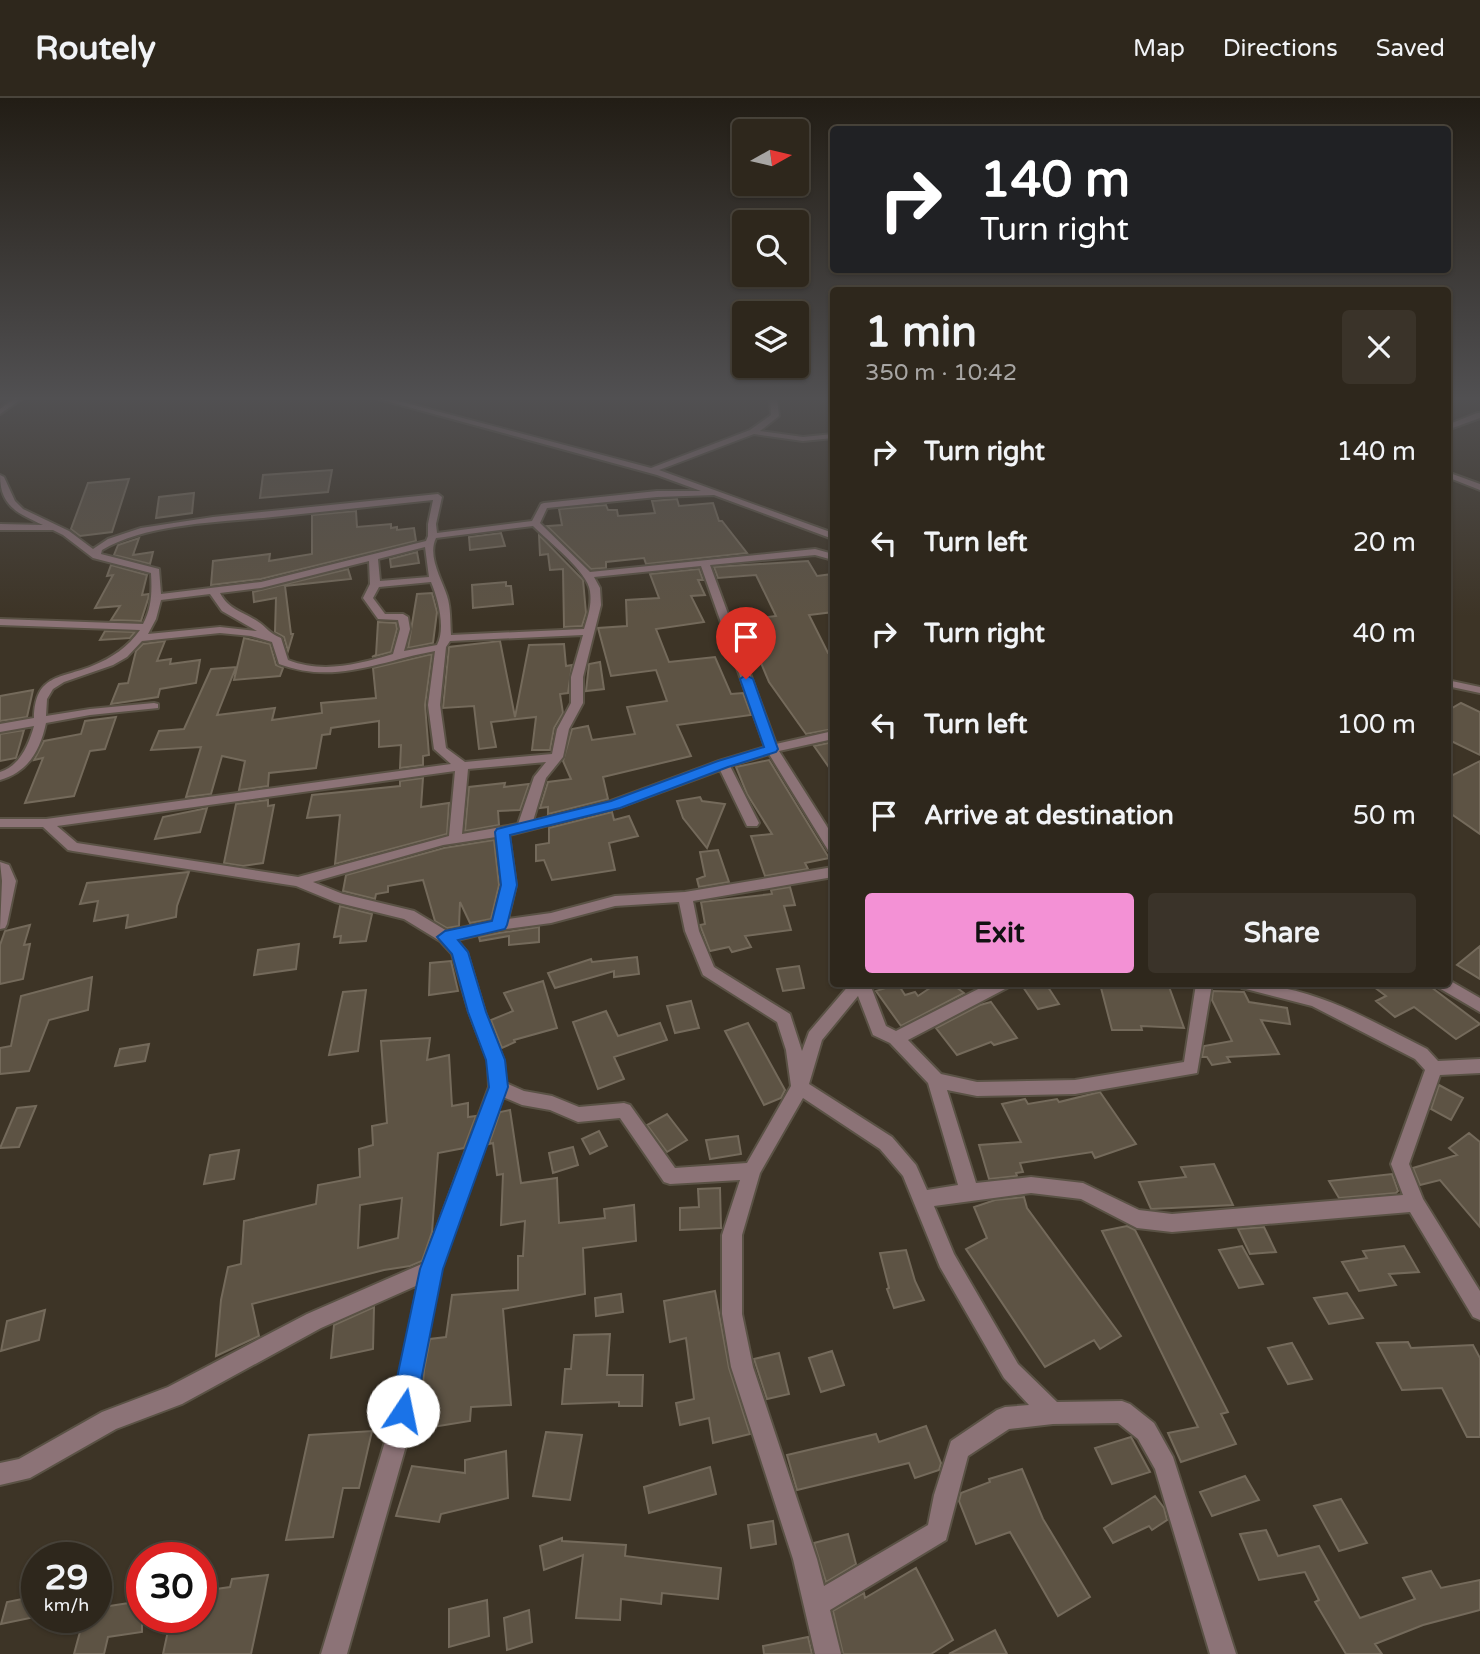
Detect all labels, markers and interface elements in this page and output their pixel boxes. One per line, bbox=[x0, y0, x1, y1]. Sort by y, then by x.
text: Routely bbox=[35, 29, 156, 68]
text: Map bbox=[1133, 34, 1185, 63]
text: Directions bbox=[1223, 34, 1338, 63]
text: Saved bbox=[1376, 34, 1445, 63]
north arrow bbox=[732, 119, 808, 196]
map controls bbox=[732, 119, 809, 378]
text: 140 m bbox=[980, 151, 1130, 210]
icon: right bbox=[865, 154, 956, 245]
button: search bbox=[732, 210, 809, 287]
text: Turn right bbox=[980, 211, 1129, 249]
button: layers bbox=[732, 301, 809, 378]
text: 1 min bbox=[865, 307, 977, 358]
button: close bbox=[1342, 310, 1416, 384]
text: 350 m · 10:42 bbox=[865, 359, 1017, 387]
icon: right bbox=[865, 433, 903, 471]
text: Turn right bbox=[924, 436, 1045, 467]
text: 140 m bbox=[1336, 436, 1416, 467]
icon: left bbox=[865, 524, 903, 562]
text: Turn left bbox=[924, 527, 1027, 558]
text: 20 m bbox=[1353, 527, 1416, 558]
pin bbox=[716, 607, 776, 679]
icon: right bbox=[865, 615, 903, 653]
icon: arrive bbox=[727, 618, 765, 656]
text: Turn right bbox=[924, 618, 1045, 649]
text: 40 m bbox=[1353, 618, 1416, 649]
icon: left bbox=[865, 706, 903, 744]
text: Turn left bbox=[924, 709, 1027, 740]
text: 100 m bbox=[1336, 709, 1416, 740]
icon: arrive bbox=[865, 797, 903, 835]
text: Arrive at destination bbox=[924, 800, 1174, 831]
text: 50 m bbox=[1353, 800, 1416, 831]
button: Exit bbox=[865, 893, 1134, 973]
button: Share bbox=[1148, 893, 1416, 973]
position arrow bbox=[366, 1374, 440, 1448]
speed limit sign: 30 bbox=[126, 1542, 217, 1633]
text: 29 bbox=[45, 1557, 88, 1599]
text: km/h bbox=[44, 1594, 89, 1616]

